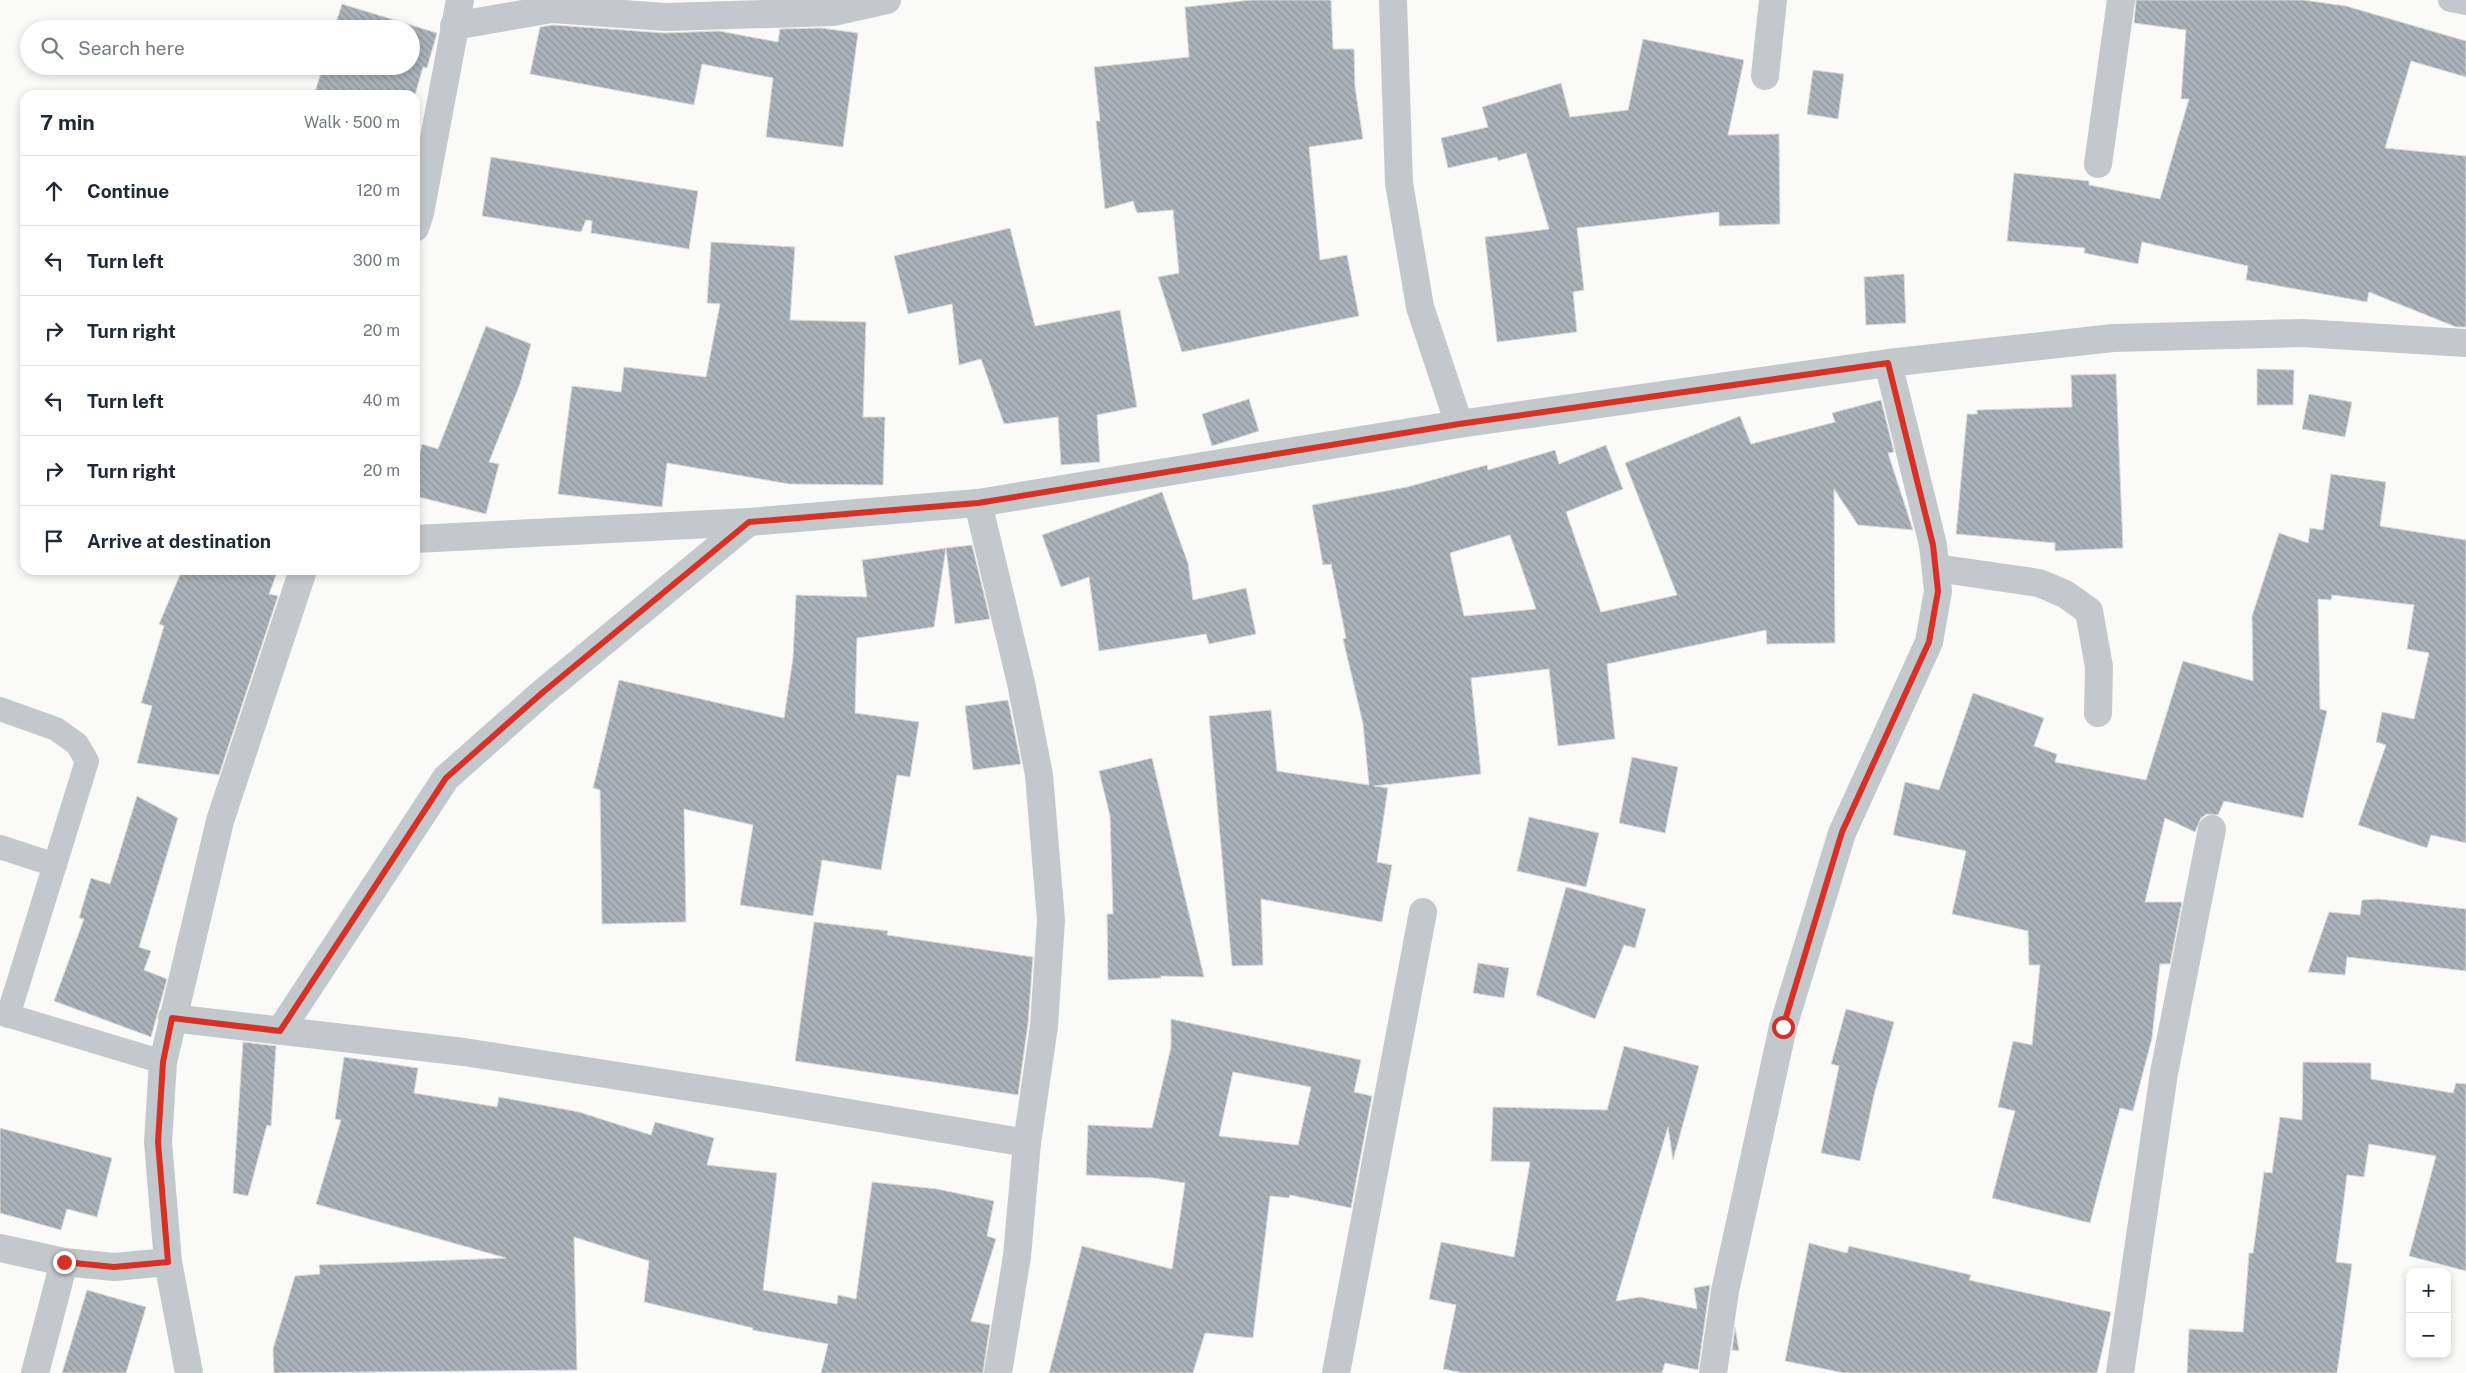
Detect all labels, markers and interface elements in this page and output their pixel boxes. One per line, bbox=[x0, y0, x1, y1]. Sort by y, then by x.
search box bbox=[20, 20, 420, 75]
icon: search bbox=[38, 34, 66, 62]
text: Search here bbox=[78, 37, 185, 59]
text: 7 min bbox=[40, 110, 95, 135]
text: Walk · 500 m bbox=[304, 113, 400, 132]
icon: ahead bbox=[40, 177, 68, 205]
text: Continue bbox=[87, 180, 169, 202]
text: 120 m bbox=[356, 181, 400, 200]
icon: left bbox=[40, 247, 68, 275]
text: Turn left bbox=[87, 250, 164, 272]
text: 300 m bbox=[353, 251, 400, 270]
icon: right bbox=[40, 317, 68, 345]
text: Turn right bbox=[87, 320, 176, 342]
text: 20 m bbox=[363, 321, 400, 340]
icon: left bbox=[40, 387, 68, 415]
text: Turn left bbox=[87, 390, 164, 412]
text: 40 m bbox=[362, 391, 400, 410]
icon: right bbox=[40, 457, 68, 485]
text: Turn right bbox=[87, 460, 176, 482]
text: 20 m bbox=[363, 461, 400, 480]
icon: arrive bbox=[40, 527, 68, 555]
text: Arrive at destination bbox=[87, 530, 271, 552]
route start bbox=[1772, 1016, 1795, 1039]
route end bbox=[53, 1251, 76, 1274]
map controls bbox=[2406, 1268, 2451, 1358]
button: + bbox=[2406, 1268, 2451, 1313]
button: − bbox=[2406, 1313, 2451, 1358]

